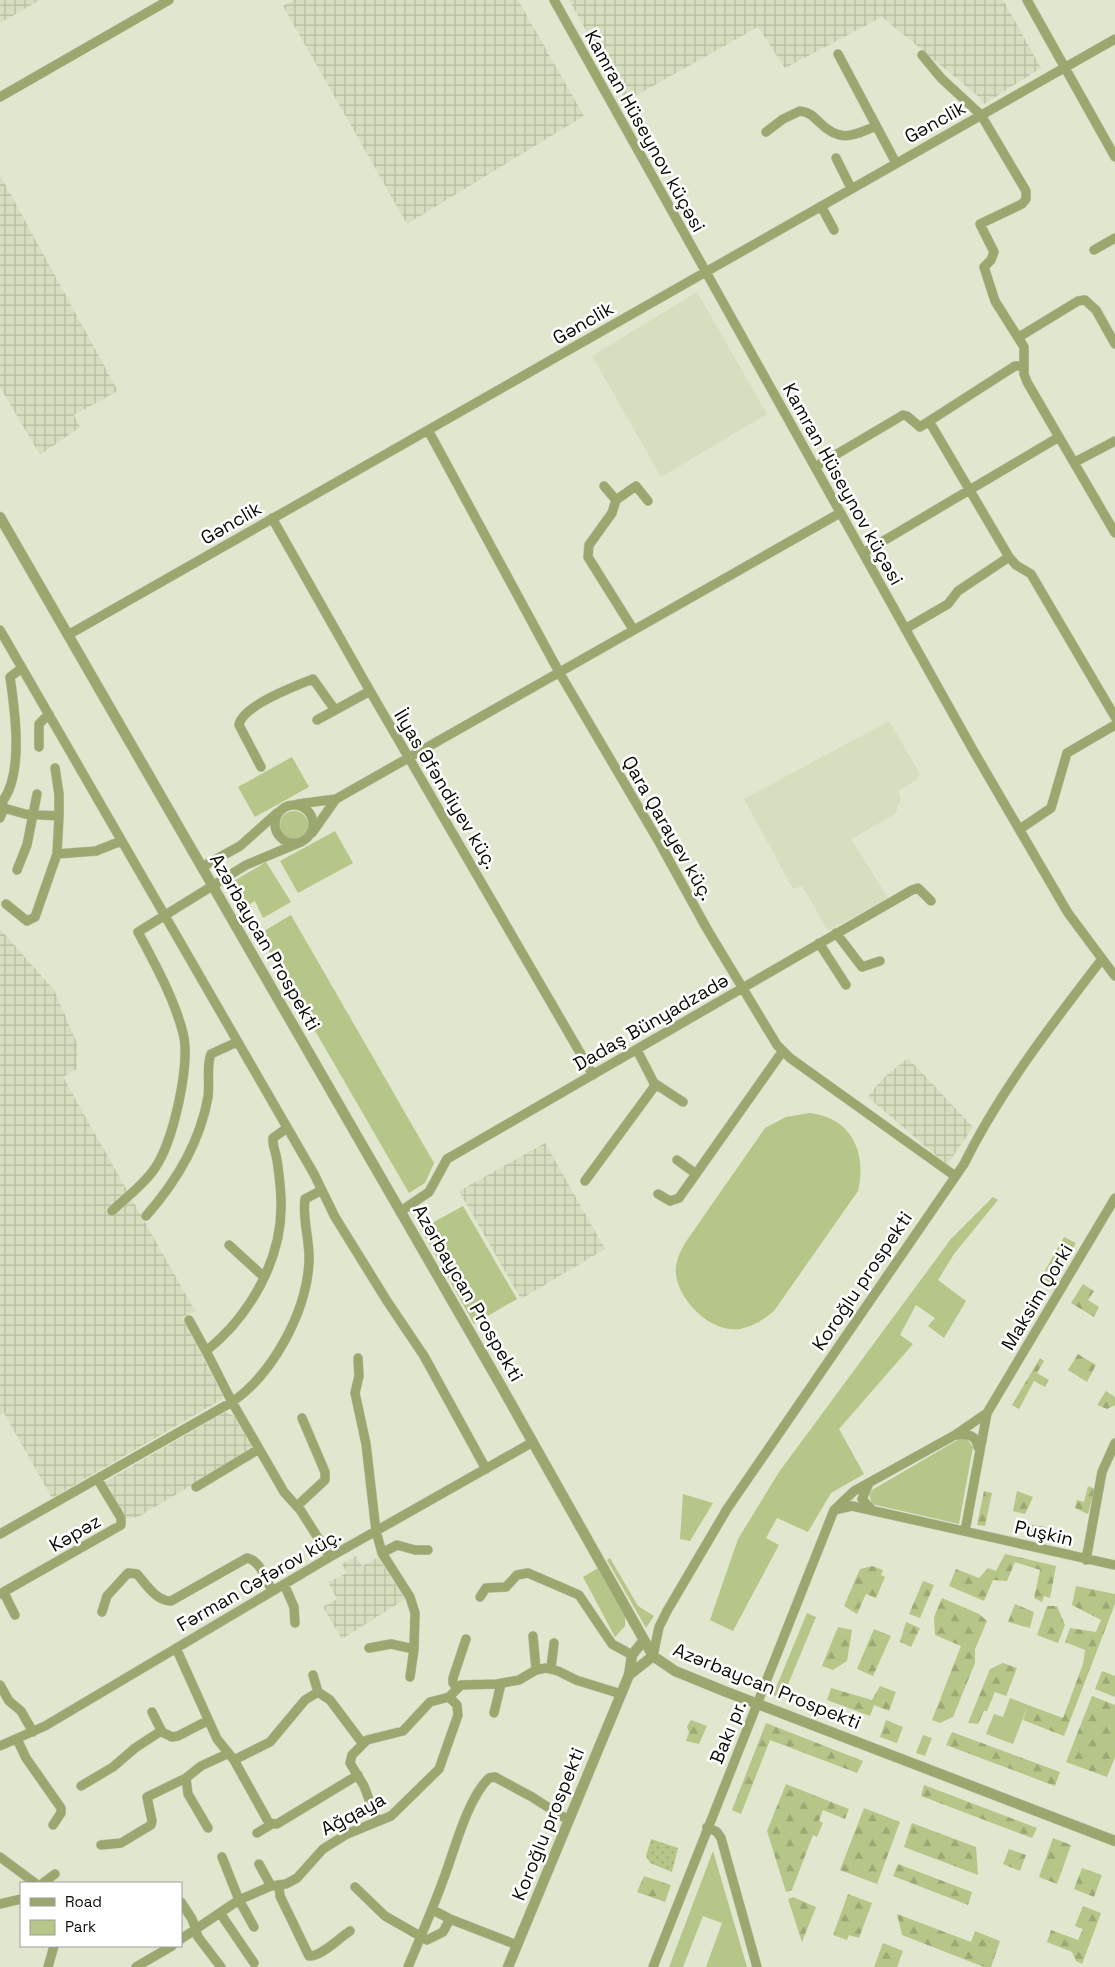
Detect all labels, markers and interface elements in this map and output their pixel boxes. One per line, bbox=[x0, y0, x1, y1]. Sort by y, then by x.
street label: Kamran Hüseynov küçəsi bbox=[579, 25, 711, 237]
street label: Gənclik bbox=[900, 95, 970, 149]
street label: Gənclik bbox=[548, 296, 618, 350]
street label: Kamran Hüseynov küçəsi bbox=[777, 378, 909, 590]
street label: Gənclik bbox=[196, 496, 266, 550]
street label: İlyas Əfəndiyev küç. bbox=[388, 704, 504, 874]
street label: Qara Qarayev küç. bbox=[616, 751, 720, 905]
street label: Azərbaycan Prospekti bbox=[204, 849, 326, 1035]
street label: Dadaş Bünyadzadə bbox=[569, 967, 733, 1077]
street label: Azərbaycan Prospekti bbox=[407, 1200, 529, 1386]
street label: Koroğlu prospekti bbox=[806, 1207, 918, 1355]
street label: Maksim Qorki bbox=[995, 1239, 1079, 1355]
street label: Kəpəz bbox=[45, 1508, 105, 1558]
street label: Puşkin bbox=[1012, 1514, 1076, 1552]
street label: Fərman Cəfərov küç. bbox=[172, 1523, 346, 1637]
street label: Azərbaycan Prospekti bbox=[669, 1637, 865, 1735]
street label: Bakı pr. bbox=[704, 1697, 752, 1767]
street label: Koroğlu prospekti bbox=[506, 1744, 590, 1904]
street label: Ağqaya bbox=[316, 1787, 390, 1841]
legend bbox=[20, 1882, 182, 1947]
text: Road bbox=[65, 1892, 102, 1911]
text: Park bbox=[65, 1917, 96, 1936]

